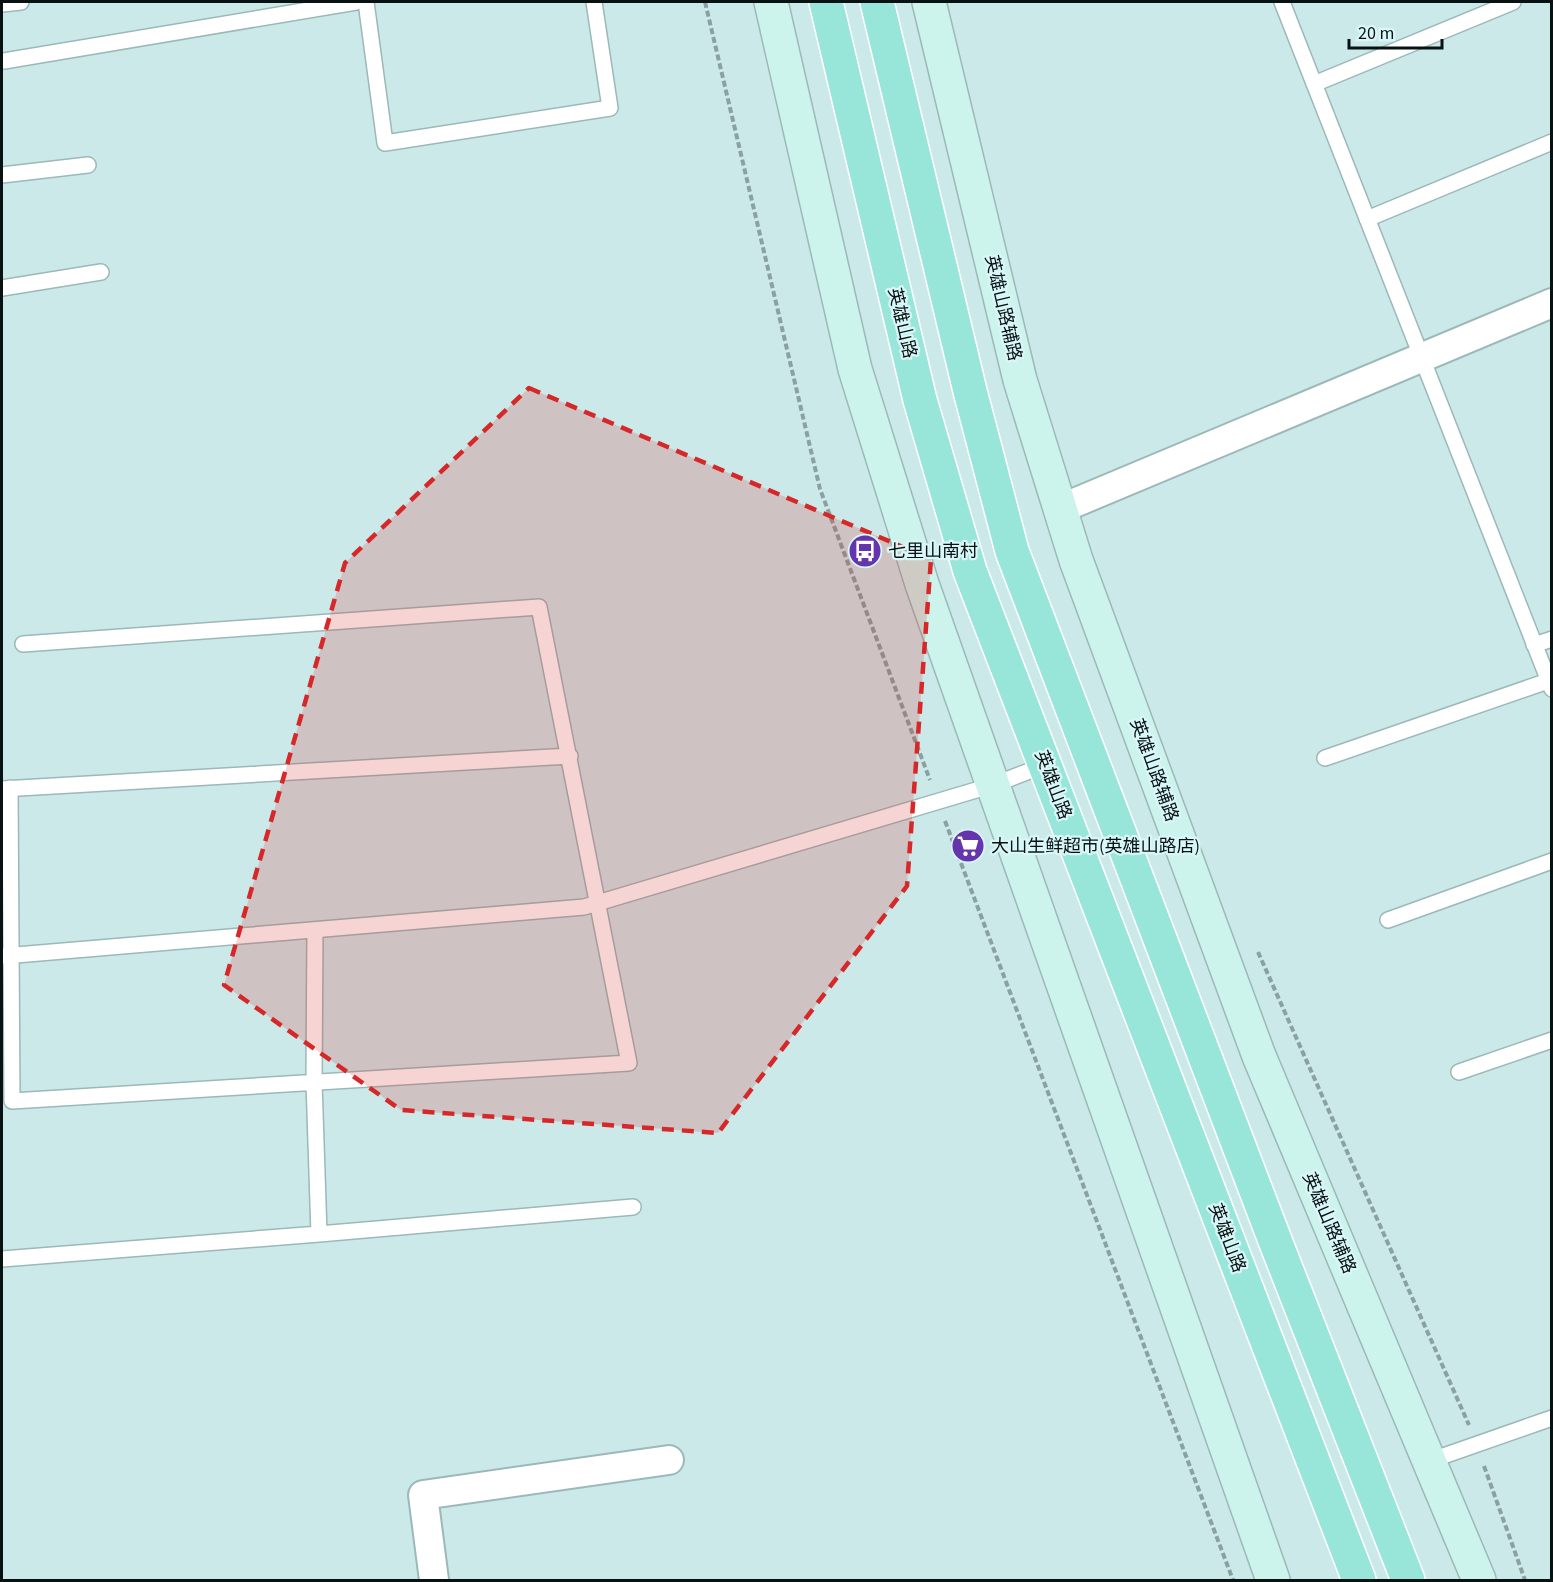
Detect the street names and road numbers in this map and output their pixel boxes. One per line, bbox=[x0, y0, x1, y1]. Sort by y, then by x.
street label: 英雄山路辅路 bbox=[979, 253, 1027, 363]
street label: 英雄山路 bbox=[882, 285, 922, 361]
street label: 英雄山路辅路 bbox=[1124, 715, 1184, 825]
street label: 英雄山路 bbox=[1028, 747, 1078, 823]
street label: 英雄山路辅路 bbox=[1296, 1168, 1362, 1278]
street label: 英雄山路 bbox=[1202, 1200, 1252, 1276]

